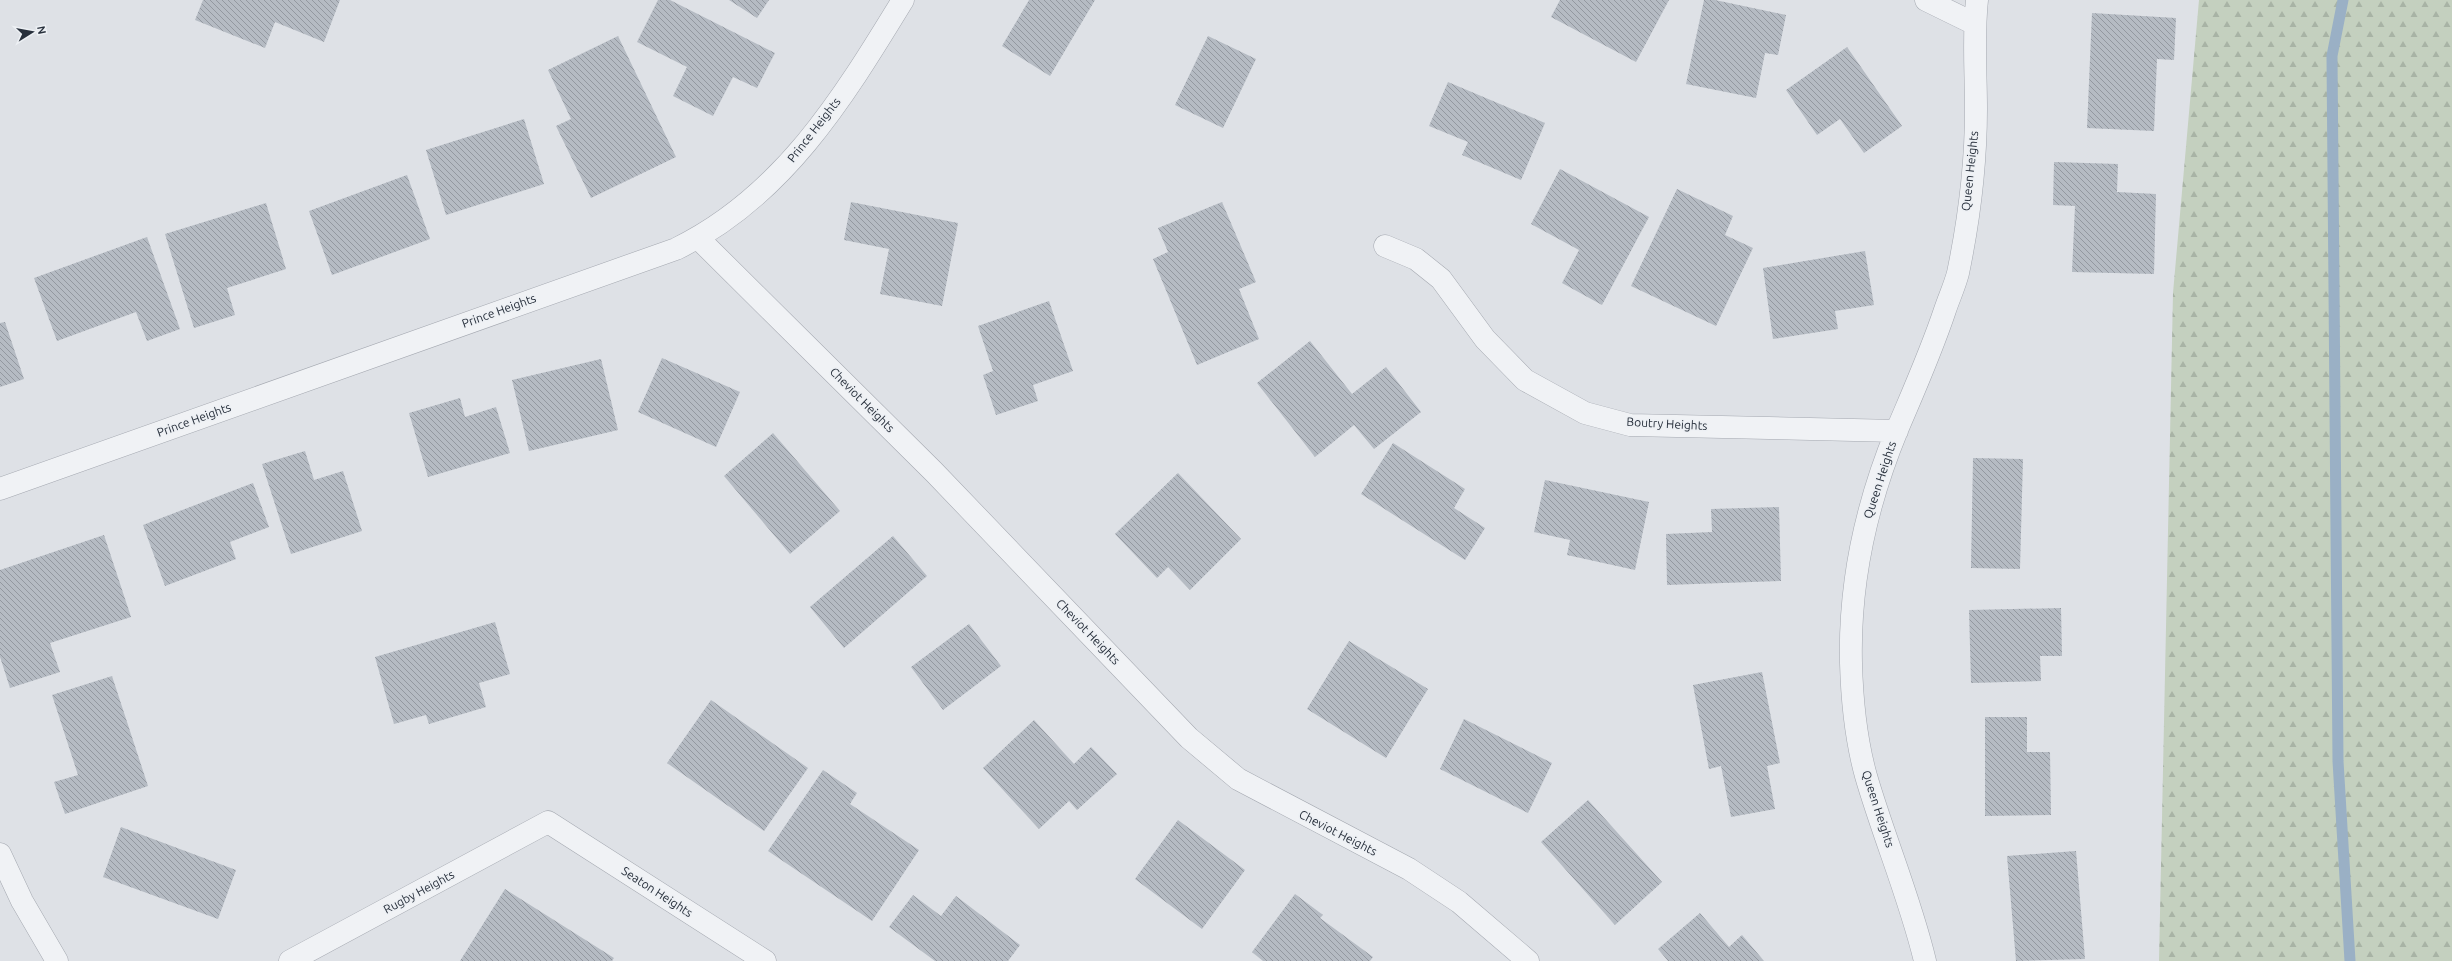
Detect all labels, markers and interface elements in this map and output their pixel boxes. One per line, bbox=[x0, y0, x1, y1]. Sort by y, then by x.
north arrow bbox=[12, 12, 52, 52]
text: N bbox=[35, 25, 48, 35]
street label: Prince Heights bbox=[784, 95, 843, 164]
street label: Queen Heights bbox=[1959, 130, 1980, 212]
street label: Prince Heights bbox=[460, 291, 538, 330]
street label: Cheviot Heights bbox=[827, 365, 897, 435]
street label: Prince Heights bbox=[155, 400, 233, 439]
street label: Boutry Heights bbox=[1626, 415, 1708, 432]
street label: Queen Heights bbox=[1861, 440, 1898, 520]
street label: Cheviot Heights bbox=[1054, 596, 1123, 667]
street label: Queen Heights bbox=[1860, 769, 1897, 849]
street label: Cheviot Heights bbox=[1297, 807, 1379, 858]
street label: Seaton Heights bbox=[619, 864, 695, 919]
street label: Rugby Heights bbox=[381, 867, 456, 916]

